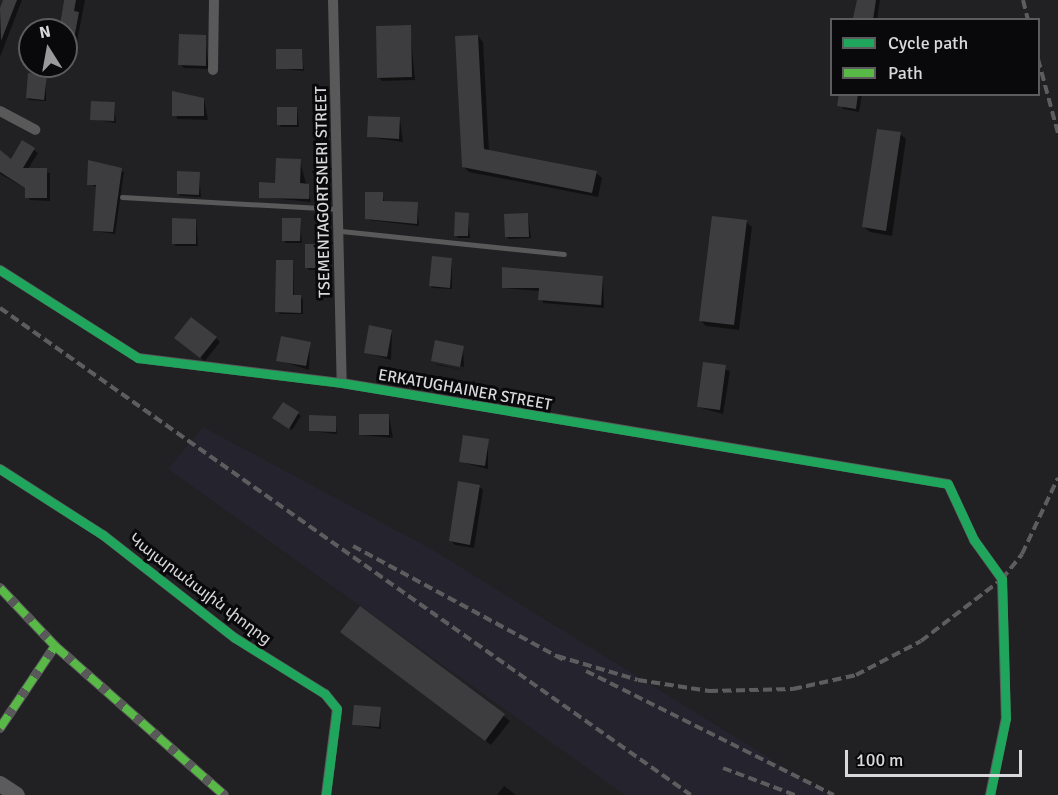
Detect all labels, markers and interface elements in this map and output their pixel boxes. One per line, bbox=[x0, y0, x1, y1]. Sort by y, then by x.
north arrow bbox=[18, 18, 78, 78]
legend bbox=[830, 18, 1040, 96]
text: N bbox=[38, 21, 52, 43]
text: Cycle path bbox=[888, 32, 968, 54]
text: Path bbox=[888, 62, 923, 84]
street label: TSEMENTAGORTSNERI STREET bbox=[312, 86, 334, 298]
street label: ERKATUGHAINER STREET bbox=[377, 365, 553, 415]
street label: Կայարանային փողոց bbox=[125, 529, 275, 649]
scale bar bbox=[848, 738, 1025, 776]
text: 100 m bbox=[856, 749, 903, 771]

